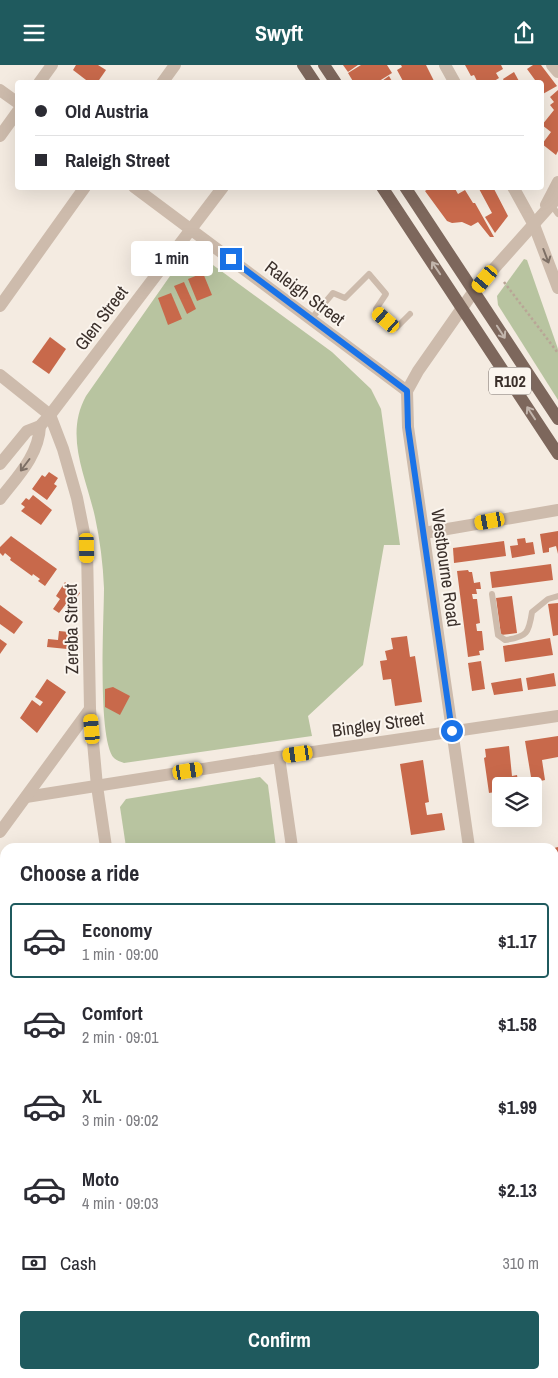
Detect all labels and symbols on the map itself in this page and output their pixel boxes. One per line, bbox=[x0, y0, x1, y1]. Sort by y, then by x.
callout: 1 min bbox=[131, 241, 214, 277]
route end bbox=[220, 248, 242, 270]
one-way arrow bbox=[542, 248, 551, 264]
street label: Raleigh Street bbox=[260, 255, 350, 331]
one-way arrow bbox=[430, 261, 440, 275]
car bbox=[469, 263, 500, 295]
street label: Glen Street bbox=[69, 281, 133, 355]
car bbox=[369, 304, 402, 336]
one-way arrow bbox=[496, 325, 506, 339]
road number: R102 bbox=[489, 367, 531, 395]
one-way arrow bbox=[526, 406, 536, 420]
one-way arrow bbox=[20, 458, 30, 472]
street label: Westbourne Road bbox=[425, 507, 467, 629]
car bbox=[473, 511, 506, 531]
car bbox=[79, 533, 94, 563]
street label: Zereba Street bbox=[58, 584, 84, 674]
street label: Bingley Street bbox=[330, 705, 426, 743]
car bbox=[83, 713, 100, 745]
route start bbox=[441, 720, 463, 742]
car bbox=[282, 744, 313, 764]
car bbox=[172, 761, 203, 781]

